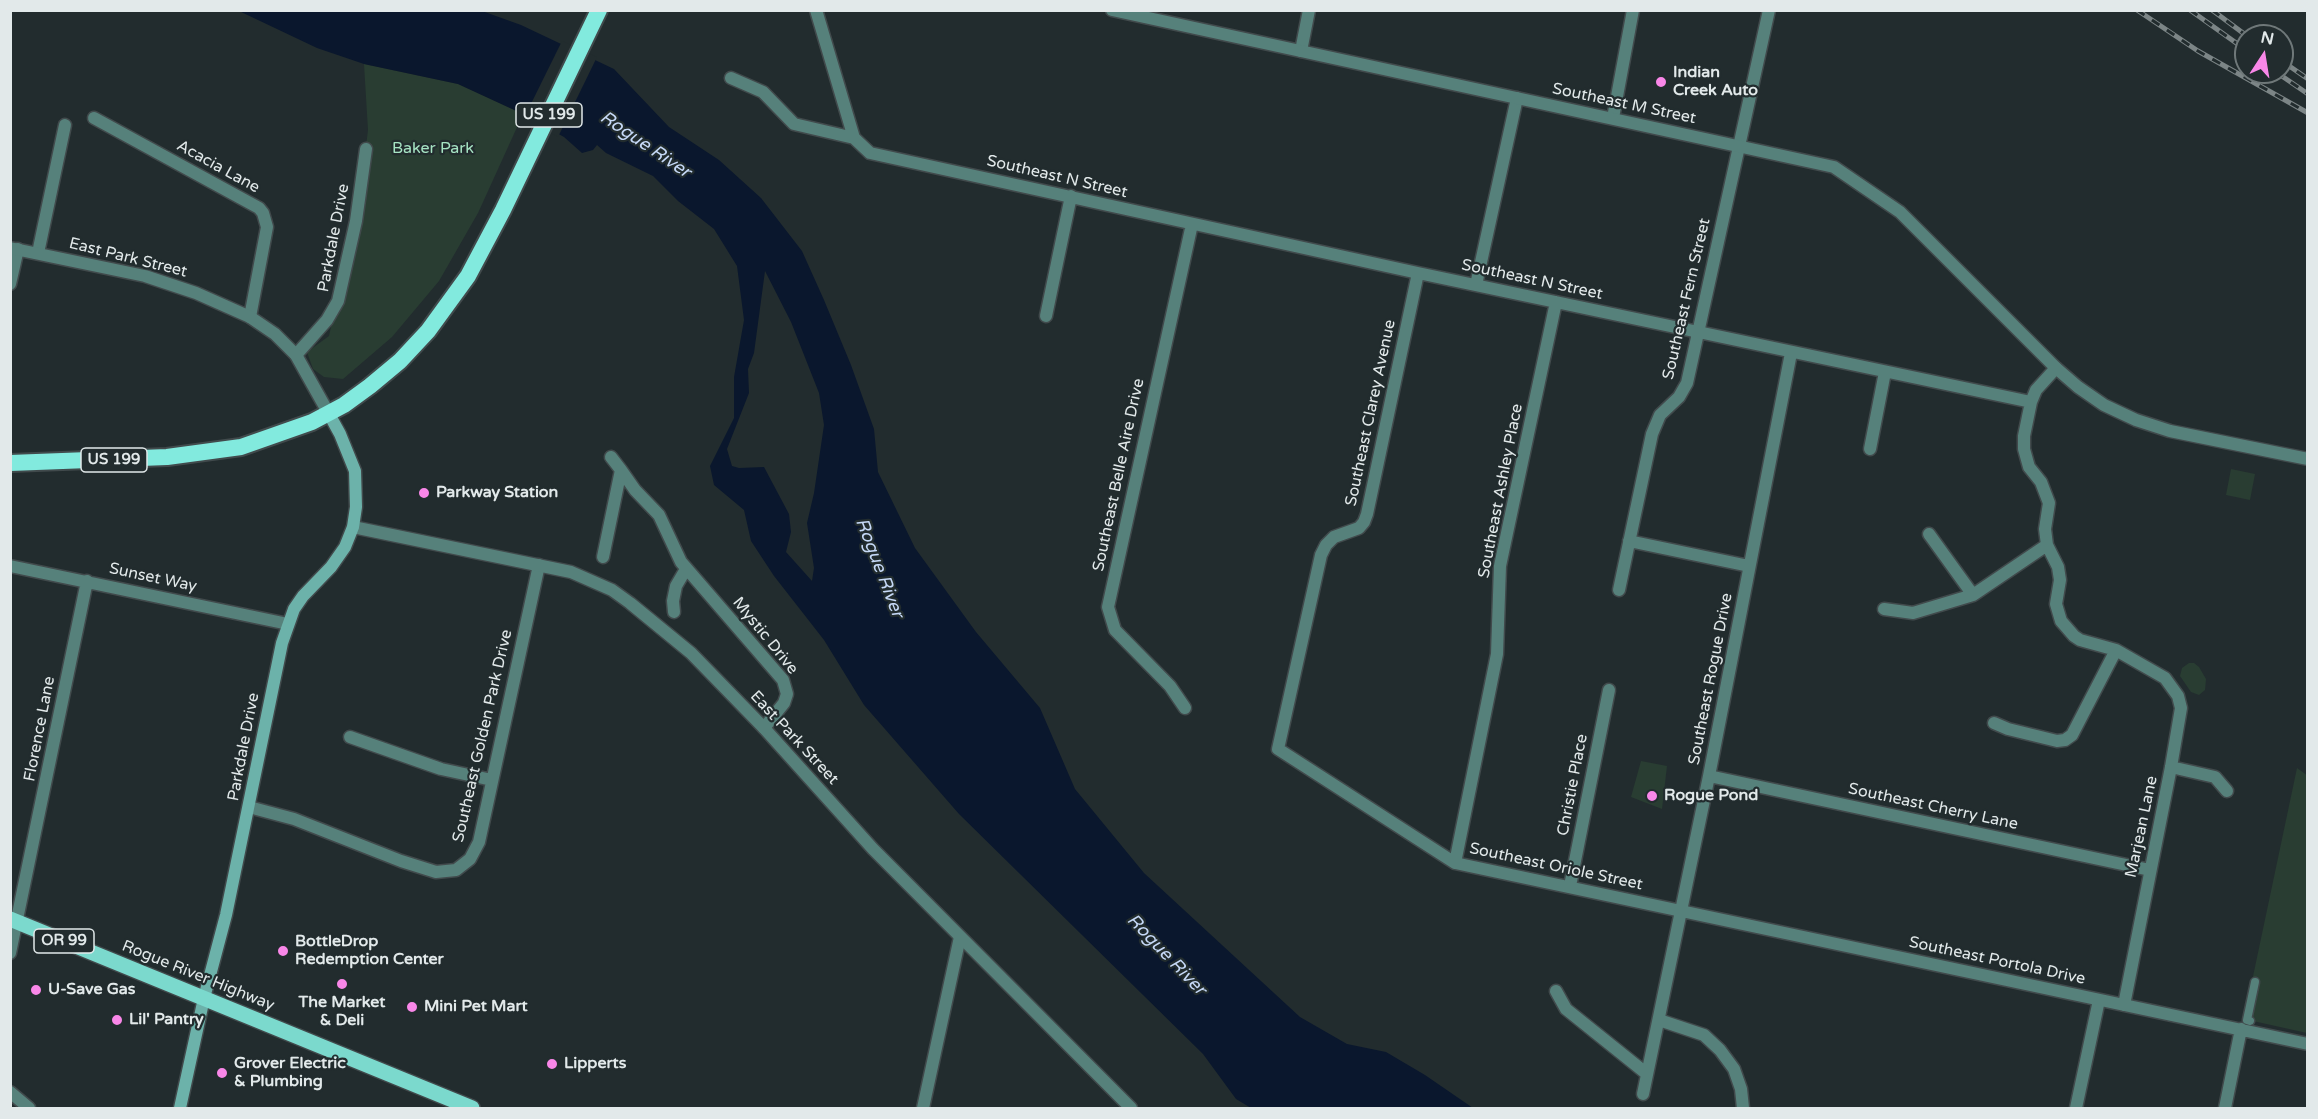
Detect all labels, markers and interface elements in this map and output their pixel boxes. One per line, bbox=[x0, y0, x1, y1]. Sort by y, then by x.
north arrow bbox=[2234, 24, 2294, 84]
text: N bbox=[2259, 27, 2276, 49]
place label: Indian Creek Auto bbox=[1673, 63, 1758, 101]
marker: Indian Creek Auto bbox=[1654, 75, 1668, 89]
street label: Southeast M Street bbox=[1550, 79, 1698, 129]
road number: US 199 bbox=[516, 103, 582, 127]
water label: Rogue River bbox=[596, 107, 694, 183]
street label: Acacia Lane bbox=[173, 136, 263, 198]
park label: Baker Park bbox=[392, 139, 474, 159]
street label: Southeast N Street bbox=[985, 151, 1129, 203]
street label: Parkdale Drive bbox=[314, 182, 354, 294]
street label: Southeast Fern Street bbox=[1659, 216, 1715, 382]
street label: East Park Street bbox=[67, 234, 189, 282]
street label: Southeast N Street bbox=[1460, 256, 1604, 304]
street label: Southeast Clarey Avenue bbox=[1342, 318, 1400, 508]
street label: Southeast Belle Aire Drive bbox=[1089, 377, 1149, 573]
street label: Southeast Ashley Place bbox=[1475, 402, 1527, 580]
road number: US 199 bbox=[81, 448, 147, 472]
place label: Parkway Station bbox=[436, 483, 558, 503]
marker: Parkway Station bbox=[417, 486, 431, 500]
water label: Rogue River bbox=[850, 515, 908, 621]
street label: Sunset Way bbox=[107, 559, 199, 597]
street label: Southeast Rogue Drive bbox=[1685, 591, 1737, 767]
street label: Mystic Drive bbox=[728, 594, 802, 678]
street label: Southeast Golden Park Drive bbox=[449, 628, 517, 844]
street label: Florence Lane bbox=[20, 675, 60, 783]
street label: East Park Street bbox=[746, 687, 842, 789]
street label: Parkdale Drive bbox=[224, 691, 264, 803]
street label: Christie Place bbox=[1554, 733, 1592, 837]
street label: Marjean Lane bbox=[2122, 774, 2162, 880]
street label: Southeast Cherry Lane bbox=[1846, 780, 2020, 834]
place label: Rogue Pond bbox=[1664, 786, 1758, 806]
marker: Rogue Pond bbox=[1645, 789, 1659, 803]
street label: Southeast Oriole Street bbox=[1468, 839, 1644, 895]
water label: Rogue River bbox=[1122, 910, 1210, 1000]
road number: OR 99 bbox=[34, 929, 94, 953]
place label: BottleDrop Redemption Center bbox=[295, 932, 444, 970]
street label: Southeast Portola Drive bbox=[1907, 933, 2087, 989]
street label: Rogue River Highway bbox=[119, 937, 277, 1015]
marker: BottleDrop Redemption Center bbox=[276, 944, 290, 958]
marker: The Market & Deli bbox=[335, 977, 349, 991]
place label: U-Save Gas bbox=[48, 980, 135, 1000]
marker: U-Save Gas bbox=[29, 983, 43, 997]
place label: The Market & Deli bbox=[299, 993, 385, 1031]
place label: Mini Pet Mart bbox=[424, 997, 528, 1017]
marker: Mini Pet Mart bbox=[405, 1000, 419, 1014]
place label: Lil' Pantry bbox=[129, 1010, 204, 1030]
marker: Lil' Pantry bbox=[110, 1013, 124, 1027]
place label: Grover Electric & Plumbing bbox=[234, 1054, 346, 1092]
place label: Lipperts bbox=[564, 1054, 626, 1074]
marker: Lipperts bbox=[545, 1057, 559, 1071]
marker: Grover Electric & Plumbing bbox=[215, 1066, 229, 1080]

